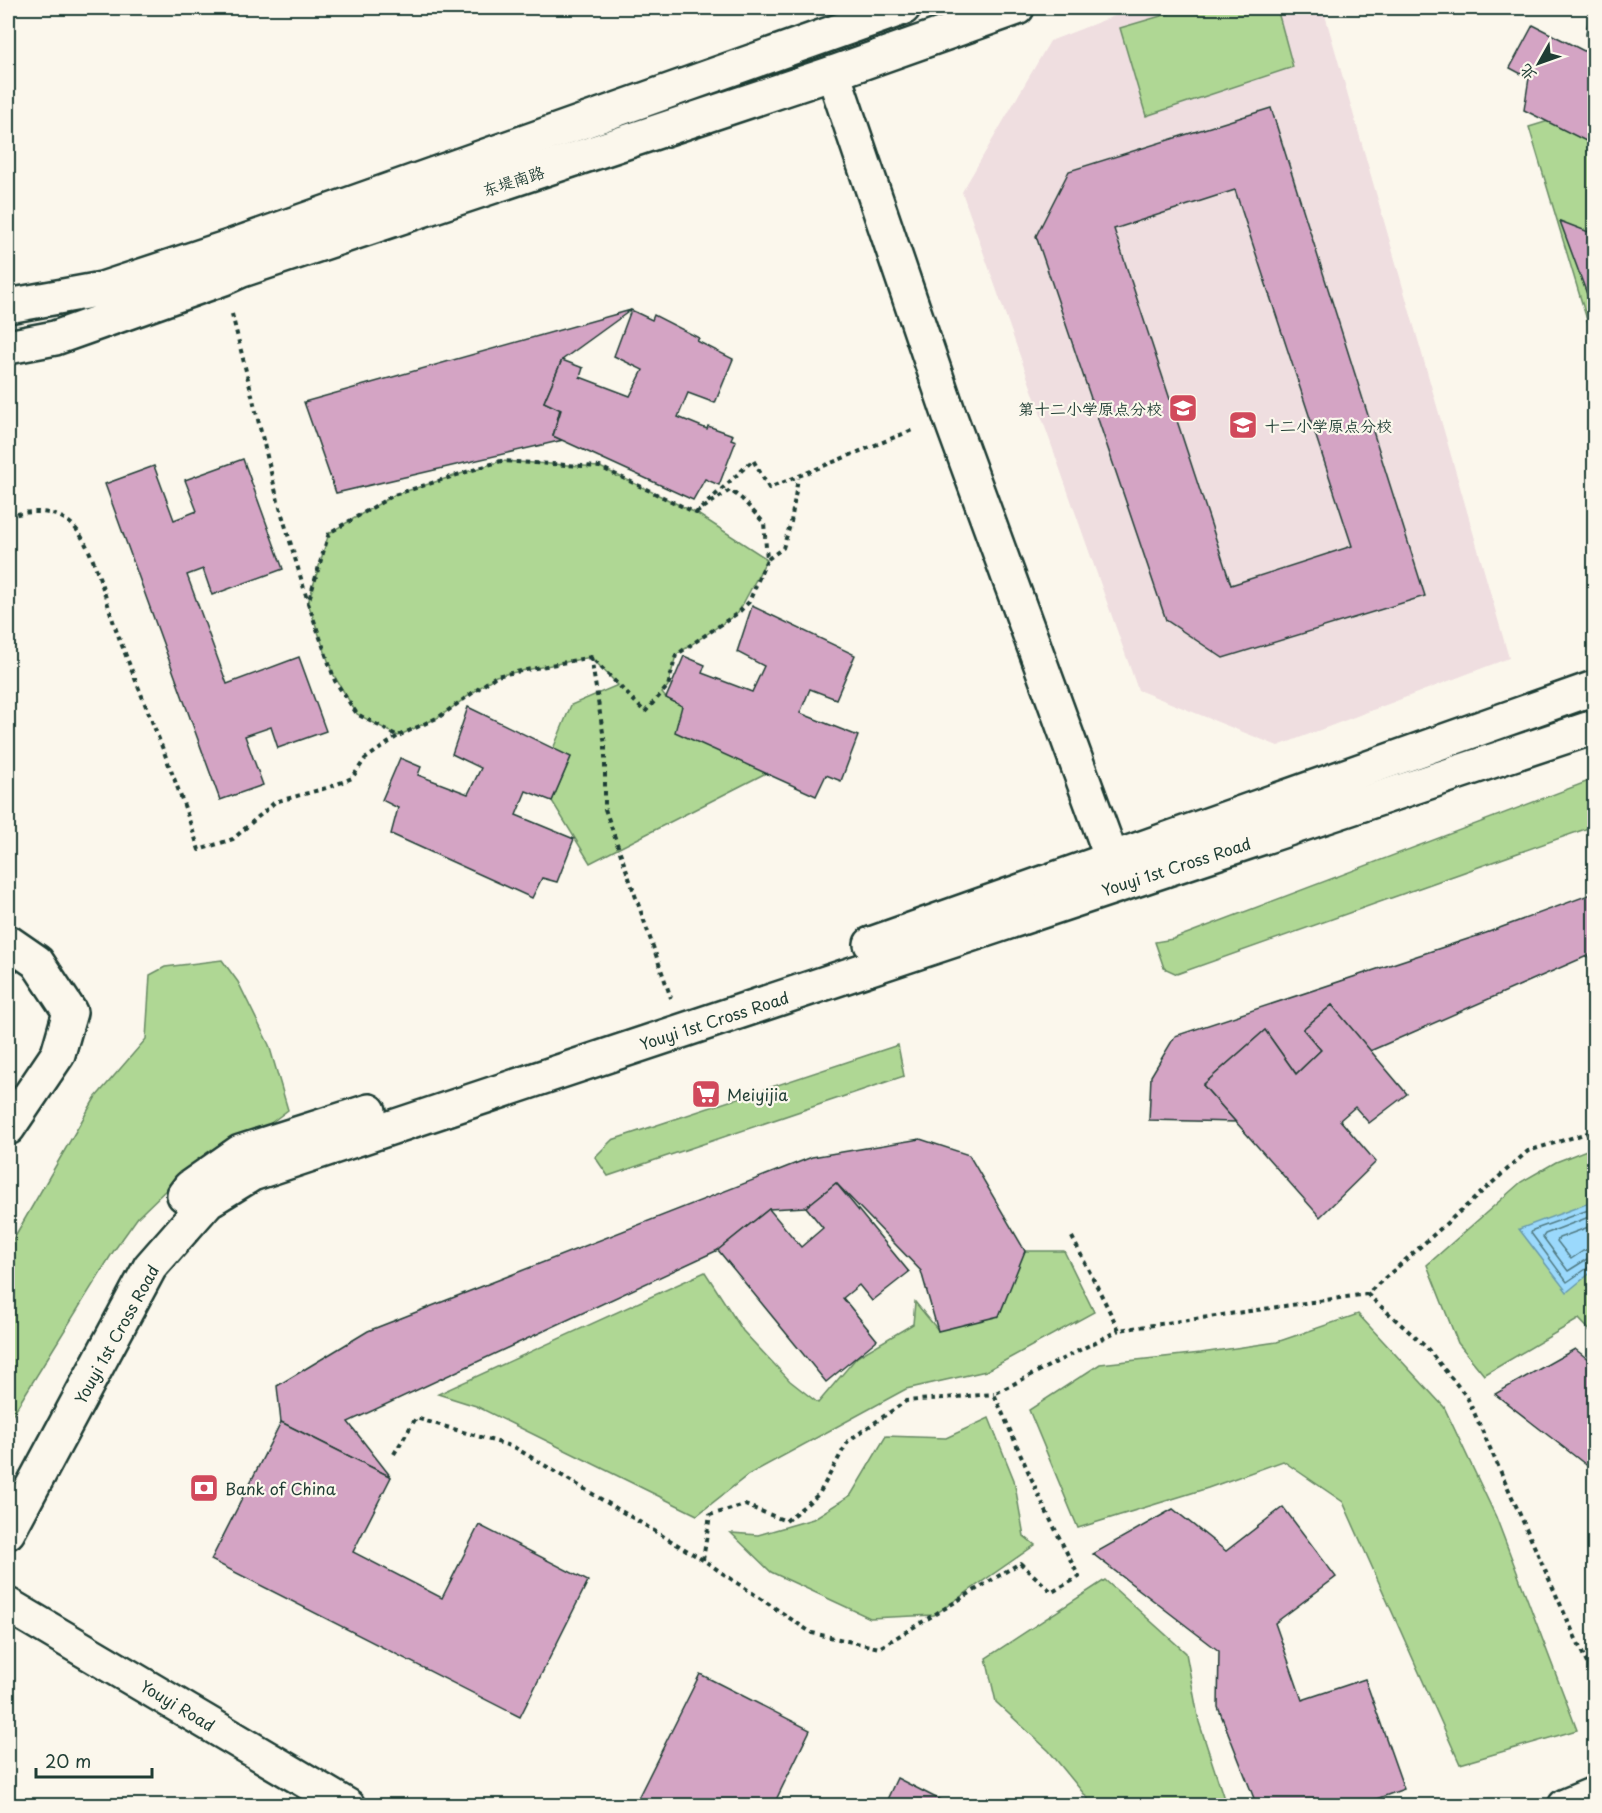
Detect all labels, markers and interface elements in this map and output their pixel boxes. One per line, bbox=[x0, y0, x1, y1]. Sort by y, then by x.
north arrow bbox=[1509, 33, 1569, 93]
text: 北 bbox=[1512, 59, 1541, 87]
street label: 东堤南路 bbox=[479, 159, 547, 201]
school or university icon: 第十二小学原点分校 bbox=[1167, 392, 1199, 424]
place label: 第十二小学原点分校 bbox=[1018, 396, 1162, 420]
school or university icon: 十二小学原点分校 bbox=[1227, 409, 1259, 441]
place label: 十二小学原点分校 bbox=[1264, 413, 1392, 437]
street label: Youyi 1st Cross Road bbox=[1098, 831, 1254, 901]
street label: Youyi 1st Cross Road bbox=[636, 985, 792, 1055]
supermarket icon: Meiyijia bbox=[690, 1078, 722, 1110]
place label: Meiyijia bbox=[727, 1082, 788, 1106]
street label: Youyi 1st Cross Road bbox=[68, 1260, 164, 1408]
bank icon: Bank of China bbox=[188, 1472, 220, 1504]
place label: Bank of China bbox=[225, 1476, 336, 1500]
street label: Youyi Road bbox=[136, 1673, 220, 1737]
scale bar bbox=[36, 1741, 152, 1779]
text: 20 m bbox=[45, 1747, 91, 1774]

